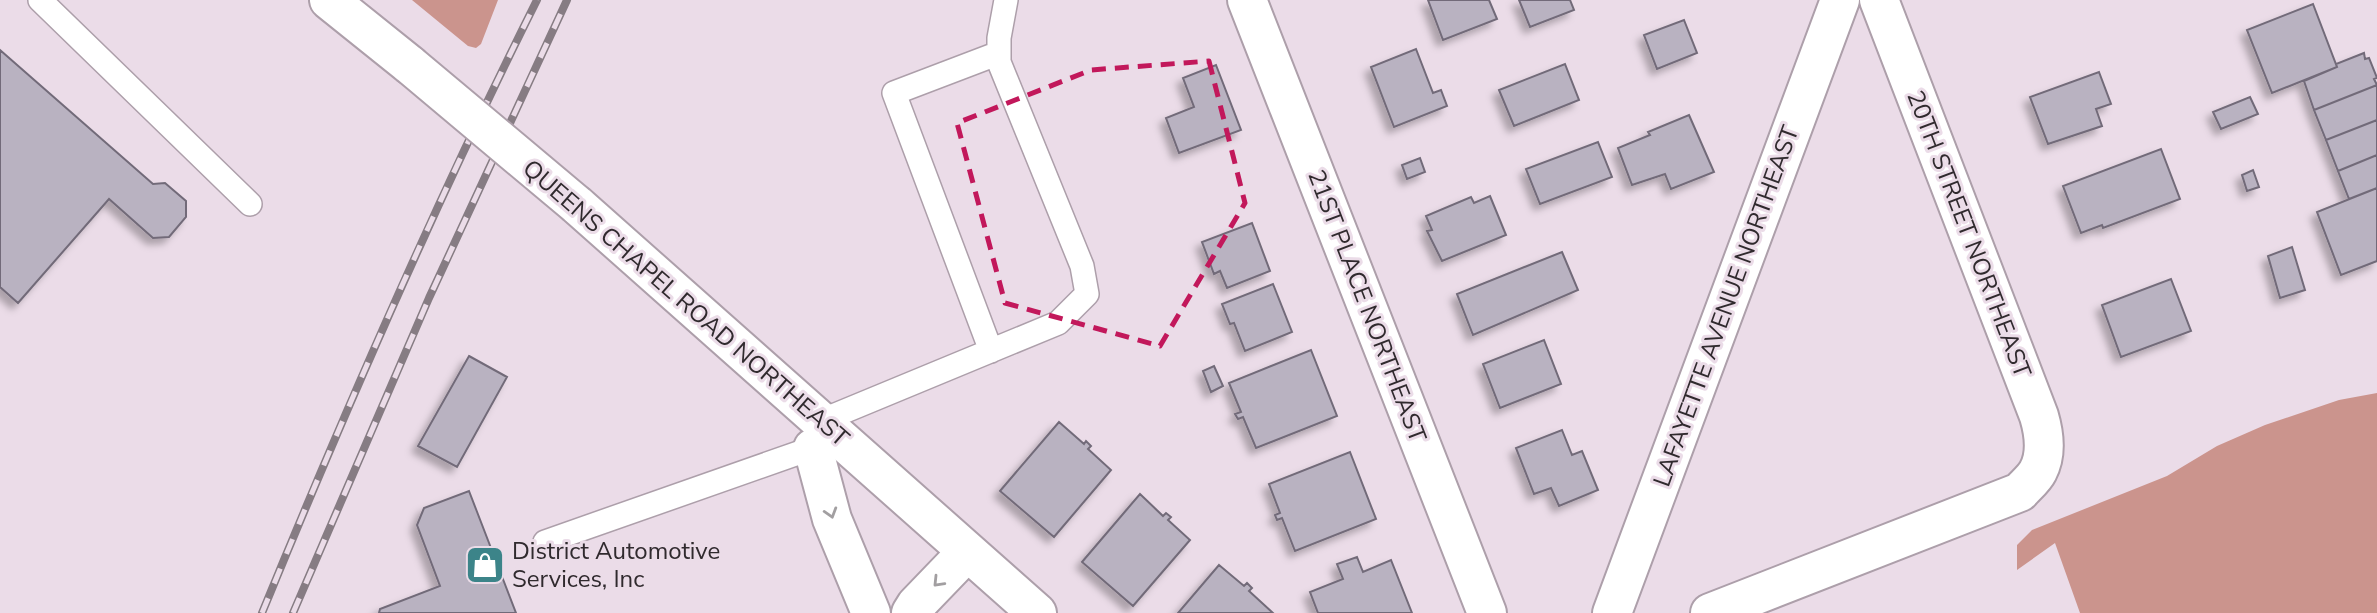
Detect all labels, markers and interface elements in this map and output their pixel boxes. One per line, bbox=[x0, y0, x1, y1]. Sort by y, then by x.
street label: 20TH STREET NORTHEAST bbox=[1899, 86, 2039, 383]
street label: LAFAYETTE AVENUE NORTHEAST bbox=[1646, 121, 1807, 491]
street label: QUEENS CHAPEL ROAD NORTHEAST bbox=[516, 152, 856, 454]
street label: 21ST PLACE NORTHEAST bbox=[1300, 165, 1434, 447]
one-way arrow bbox=[823, 507, 838, 519]
place label: District Automotive Services, Inc bbox=[512, 535, 720, 595]
shop icon: District Automotive Services, Inc bbox=[464, 544, 506, 586]
one-way arrow bbox=[934, 574, 947, 587]

